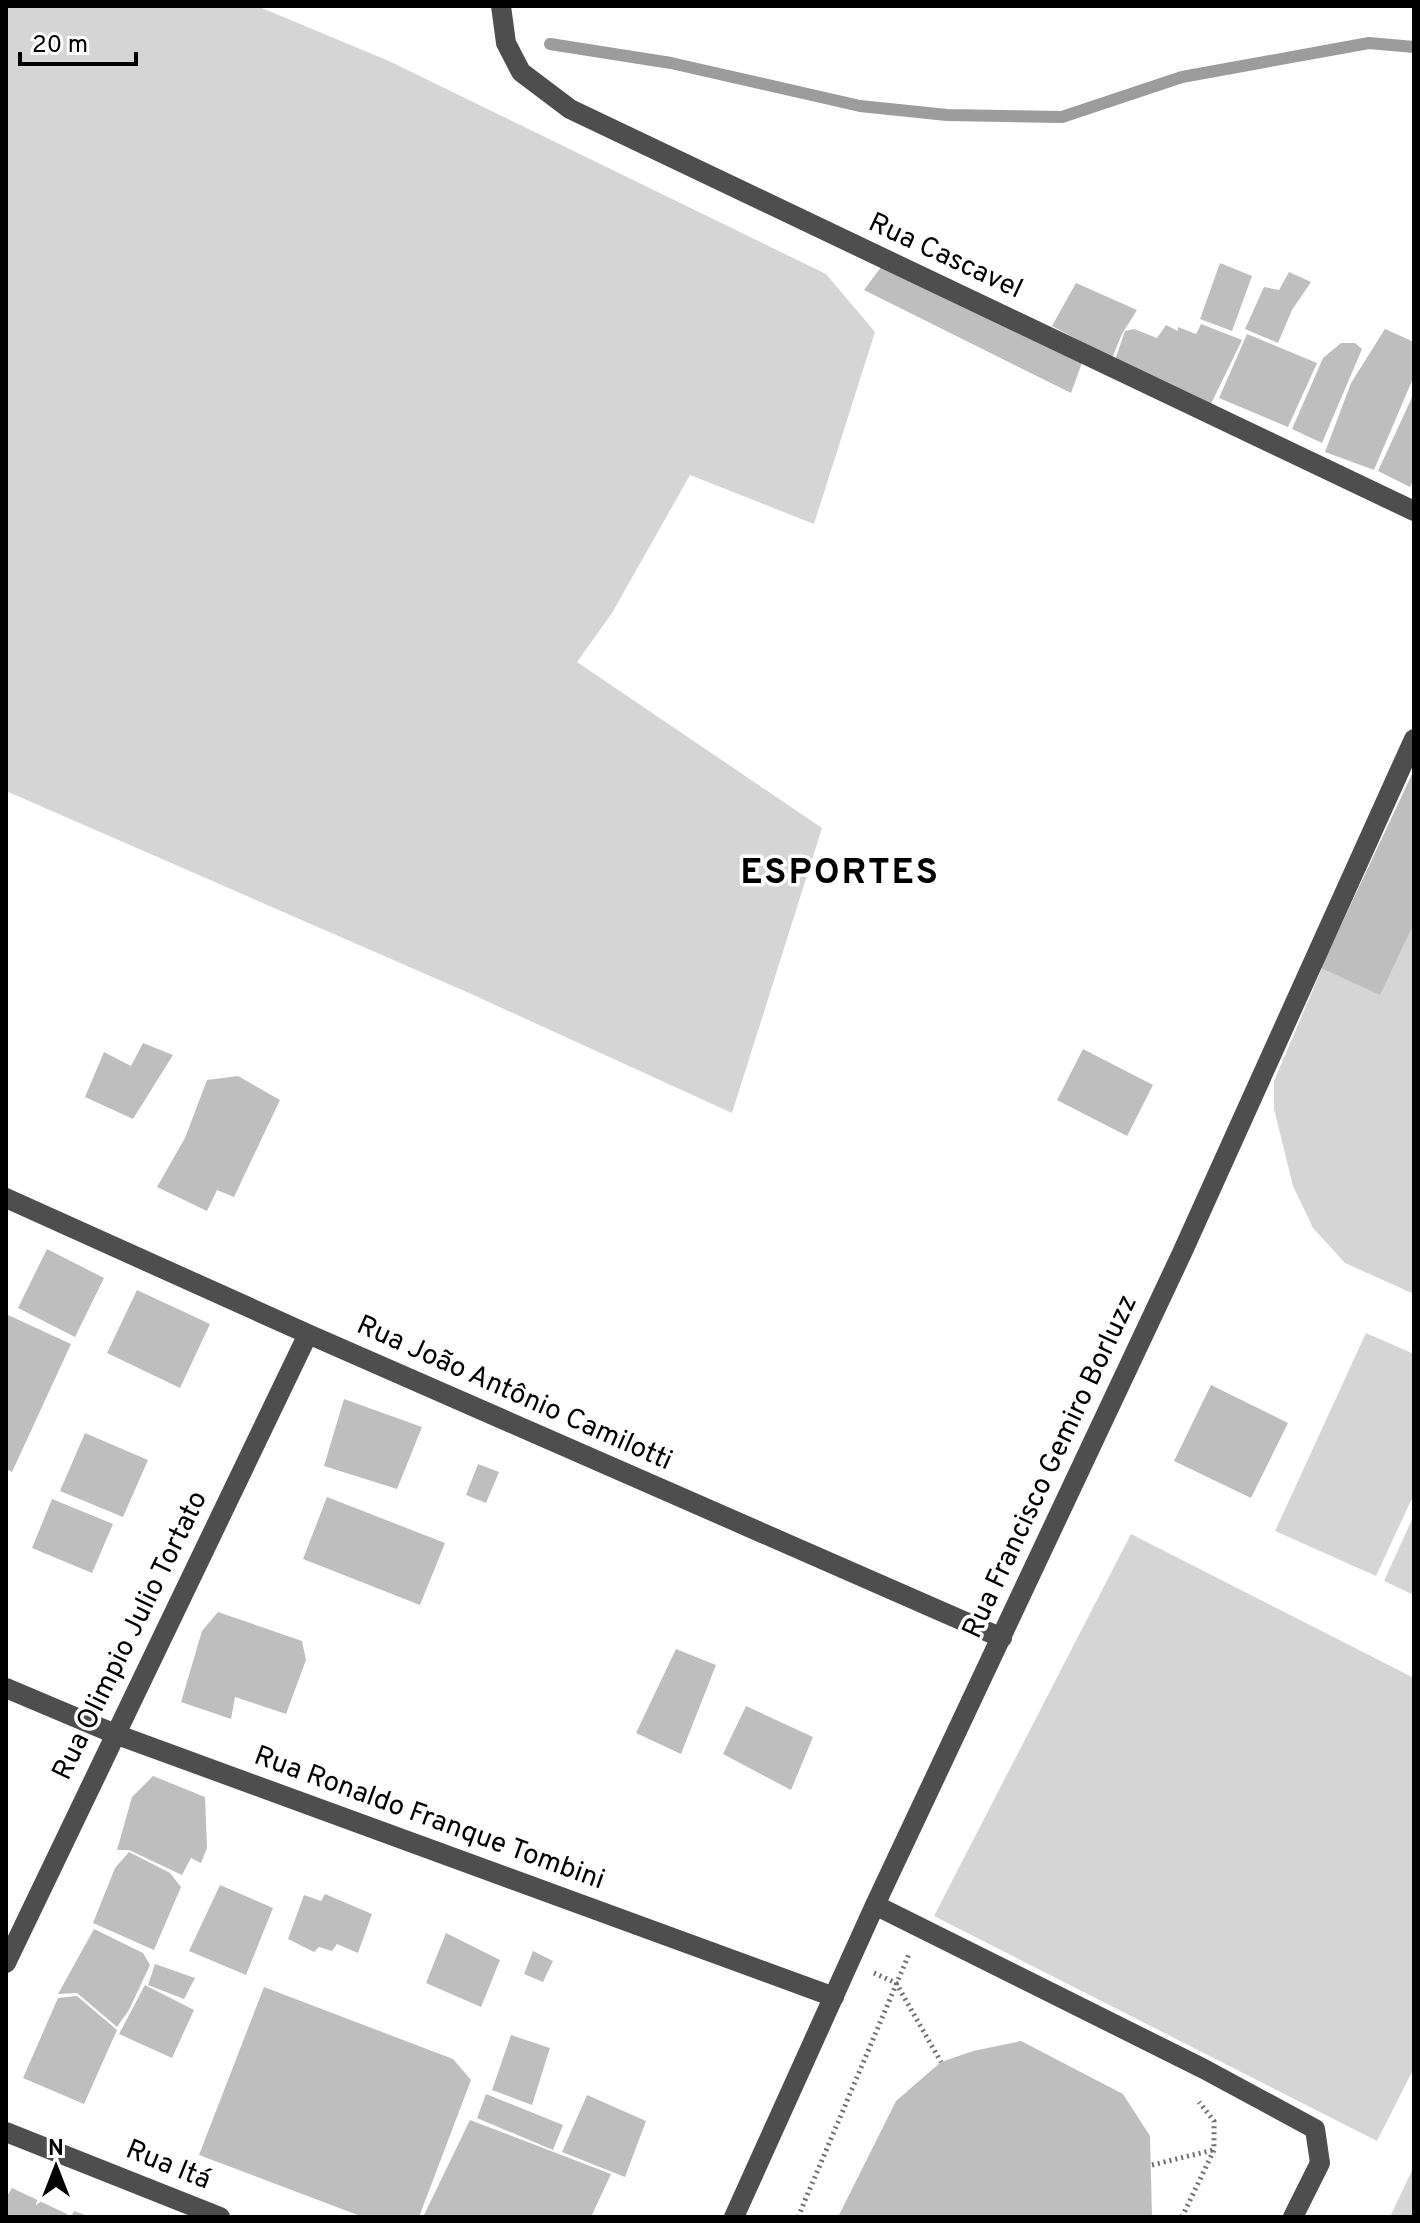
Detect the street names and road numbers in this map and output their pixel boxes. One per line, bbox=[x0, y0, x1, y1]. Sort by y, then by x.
street label: Rua Cascavel bbox=[862, 206, 1028, 308]
street label: Rua Francisco Gemiro Borluzz bbox=[955, 1289, 1147, 1645]
street label: Rua João Antônio Camilotti bbox=[351, 1308, 677, 1480]
street label: Rua Olimpio Julio Tortato bbox=[45, 1486, 217, 1786]
street label: Rua Ronaldo Franque Tombini bbox=[249, 1739, 609, 1899]
street label: Rua Itá bbox=[120, 2133, 216, 2199]

